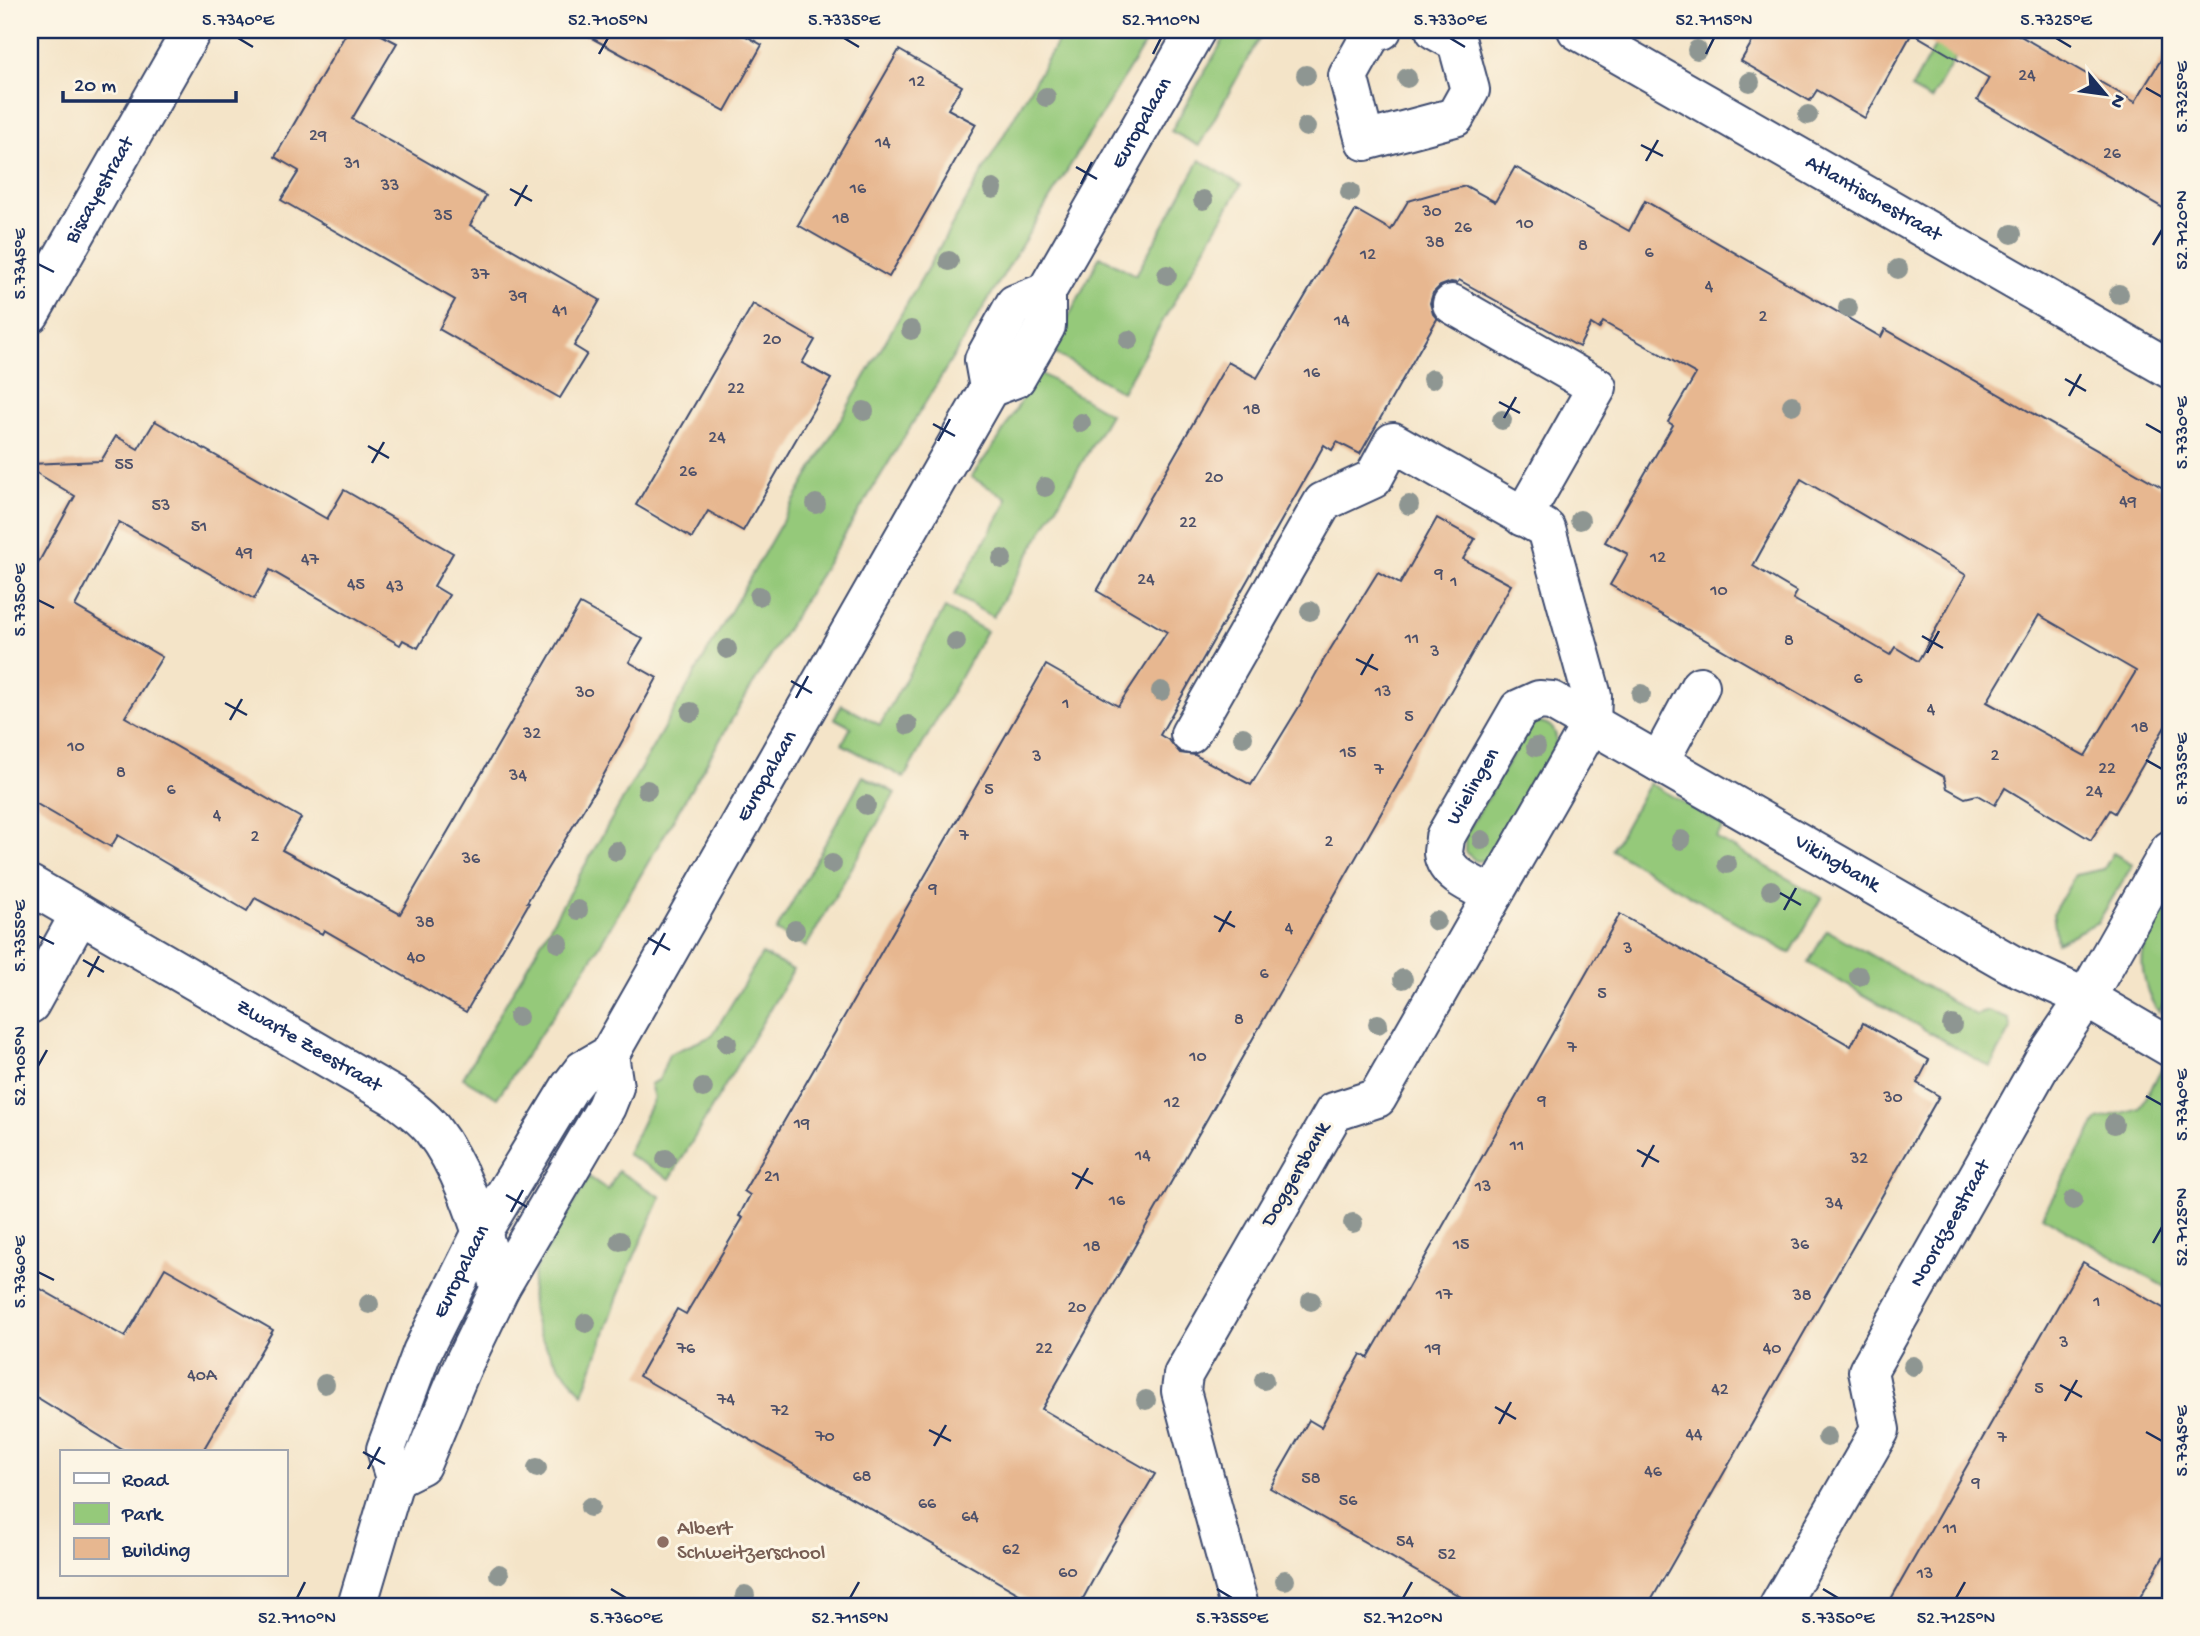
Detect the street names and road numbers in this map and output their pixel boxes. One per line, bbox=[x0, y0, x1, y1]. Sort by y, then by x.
street label: Europalaan bbox=[1106, 73, 1178, 174]
street label: Biscayestraat bbox=[60, 131, 142, 249]
street label: Atlantischestraat bbox=[1800, 150, 1948, 249]
street label: Europalaan bbox=[732, 726, 804, 827]
street label: Wielingen bbox=[1442, 744, 1506, 830]
street label: Vikingbank bbox=[1789, 829, 1886, 900]
street label: Zwarte Zeestraat bbox=[231, 995, 388, 1100]
street label: Doggersbank bbox=[1256, 1116, 1338, 1233]
street label: Noordzeestraat bbox=[1905, 1154, 1998, 1292]
street label: Europalaan bbox=[428, 1220, 496, 1323]

